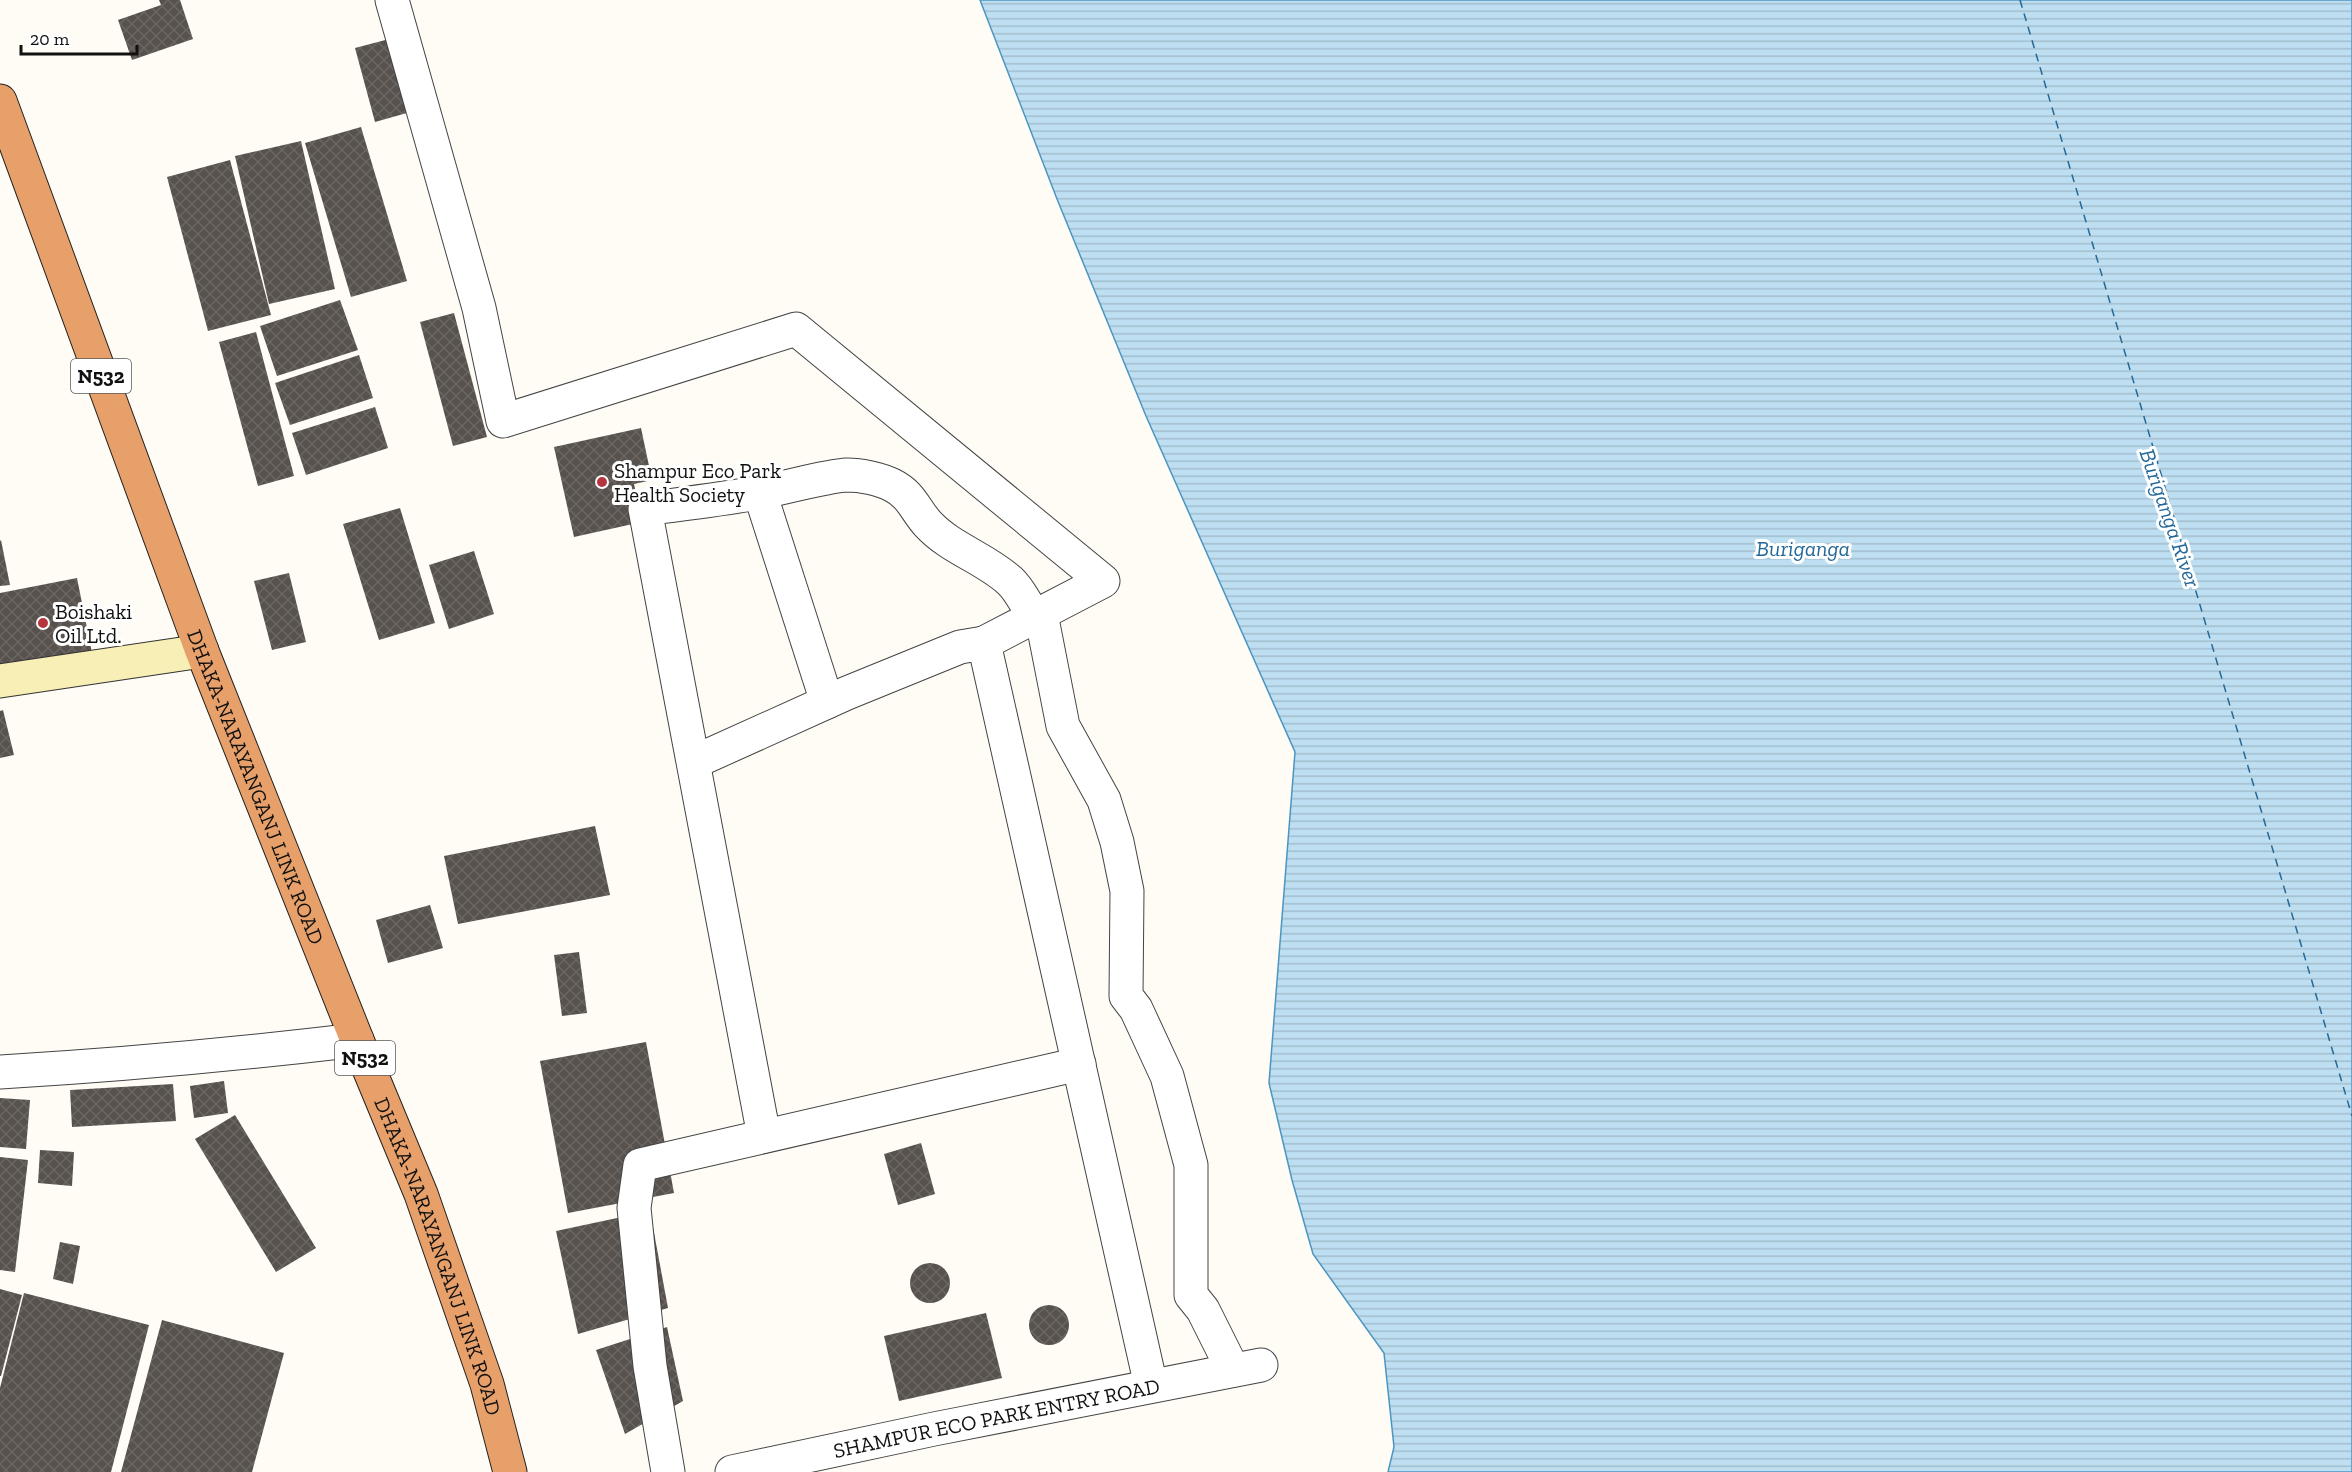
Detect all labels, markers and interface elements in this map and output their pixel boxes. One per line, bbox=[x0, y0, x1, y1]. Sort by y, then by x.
scale bar bbox=[21, 18, 136, 56]
text: 20 m bbox=[30, 28, 70, 50]
road number: N532 bbox=[71, 359, 131, 393]
water label: Buriganga River bbox=[2134, 445, 2206, 591]
place label: Shampur Eco Park Health Society bbox=[614, 458, 781, 507]
marker: Shampur Eco Park Health Society bbox=[595, 475, 609, 489]
water label: Buriganga bbox=[1756, 535, 1850, 562]
place label: Boishaki Oil Ltd. bbox=[55, 599, 132, 648]
marker: Boishaki Oil Ltd. bbox=[36, 616, 50, 630]
street label: DHAKA-NARAYANGANJ LINK ROAD bbox=[183, 626, 330, 948]
road number: N532 bbox=[335, 1041, 395, 1075]
street label: DHAKA-NARAYANGANJ LINK ROAD bbox=[370, 1094, 507, 1418]
street label: SHAMPUR ECO PARK ENTRY ROAD bbox=[831, 1373, 1162, 1463]

